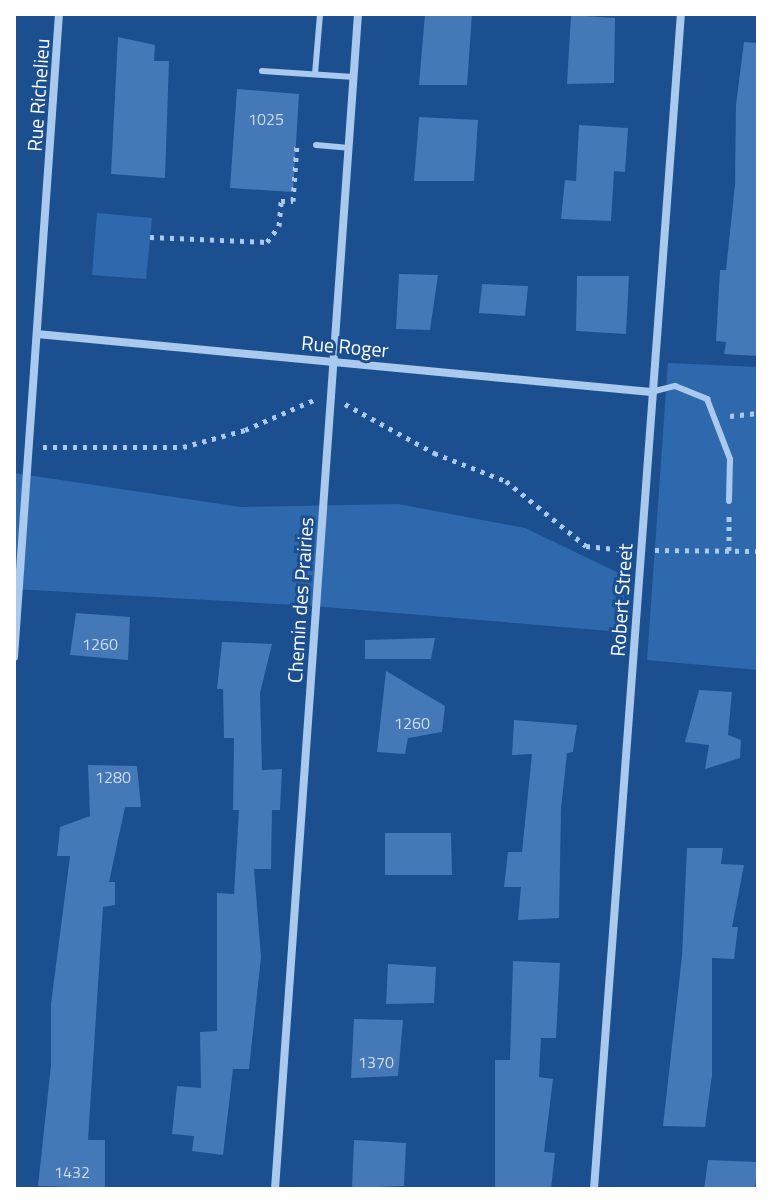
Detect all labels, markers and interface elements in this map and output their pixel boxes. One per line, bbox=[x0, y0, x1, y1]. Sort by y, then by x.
street label: Rue Richelieu bbox=[22, 38, 54, 152]
house number: 1025 bbox=[248, 109, 284, 129]
street label: Rue Roger bbox=[300, 330, 390, 362]
street label: Chemin des Prairies bbox=[282, 516, 318, 684]
street label: Robert Street bbox=[605, 543, 637, 657]
house number: 1260 bbox=[82, 634, 118, 654]
house number: 1260 bbox=[394, 713, 430, 733]
house number: 1280 bbox=[95, 767, 131, 787]
house number: 1370 bbox=[358, 1052, 394, 1072]
house number: 1432 bbox=[54, 1162, 90, 1182]

